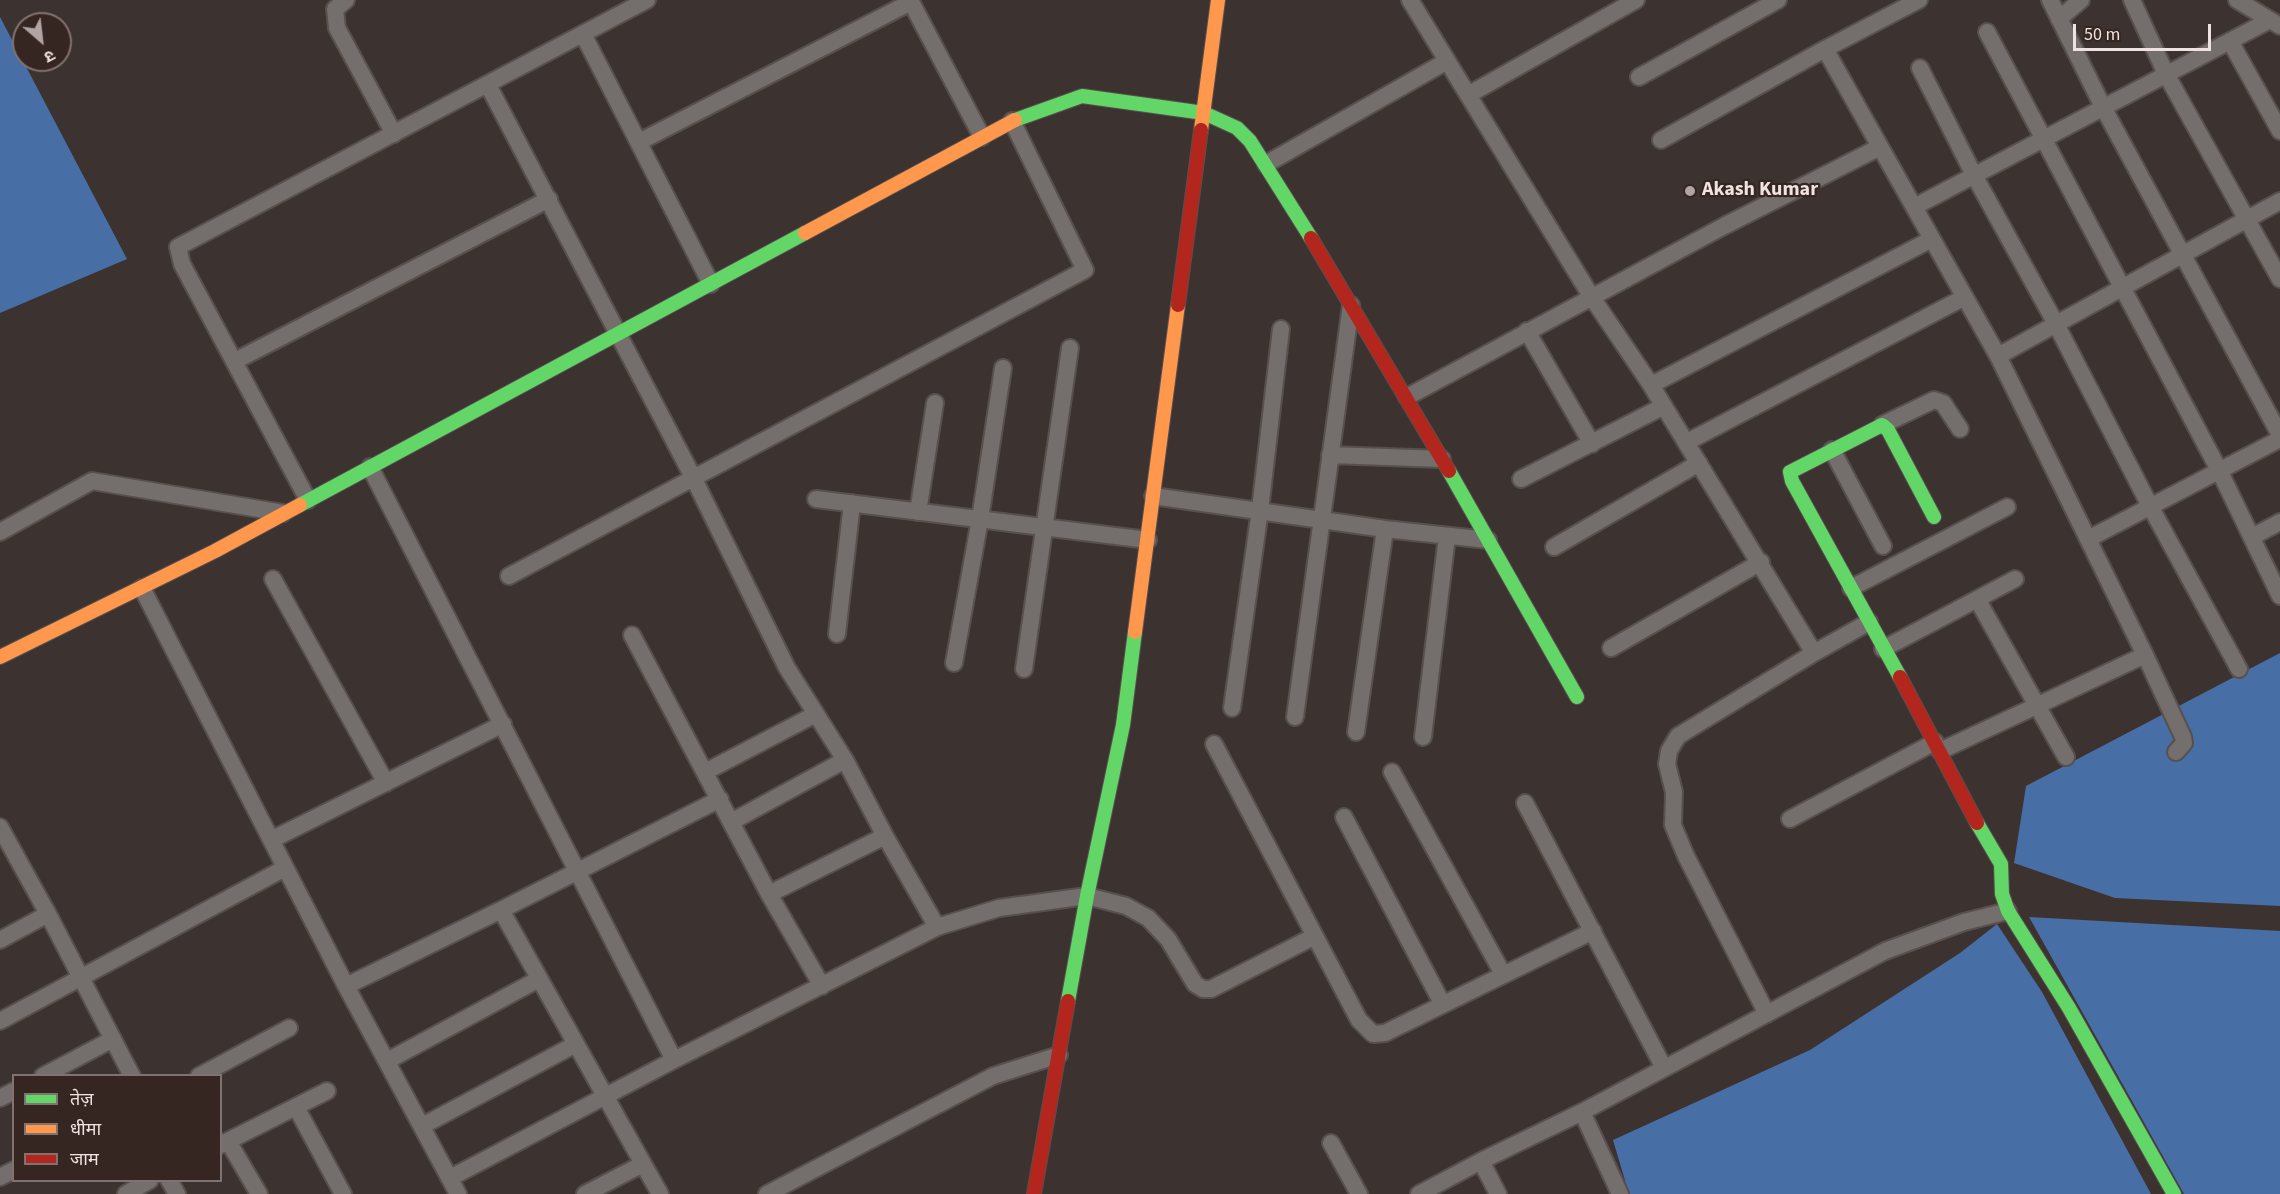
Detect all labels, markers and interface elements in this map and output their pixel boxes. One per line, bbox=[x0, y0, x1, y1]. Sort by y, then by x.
north arrow bbox=[12, 12, 72, 72]
scale bar bbox=[2076, 12, 2214, 50]
text: 50 m bbox=[2084, 22, 2120, 47]
text: उ bbox=[40, 44, 59, 68]
place label: Akash Kumar bbox=[1702, 179, 1818, 203]
marker: Akash Kumar bbox=[1683, 184, 1697, 198]
legend bbox=[12, 1074, 222, 1182]
text: तेज़ bbox=[70, 1087, 94, 1112]
text: धीमा bbox=[70, 1117, 101, 1142]
text: जाम bbox=[70, 1147, 99, 1172]

